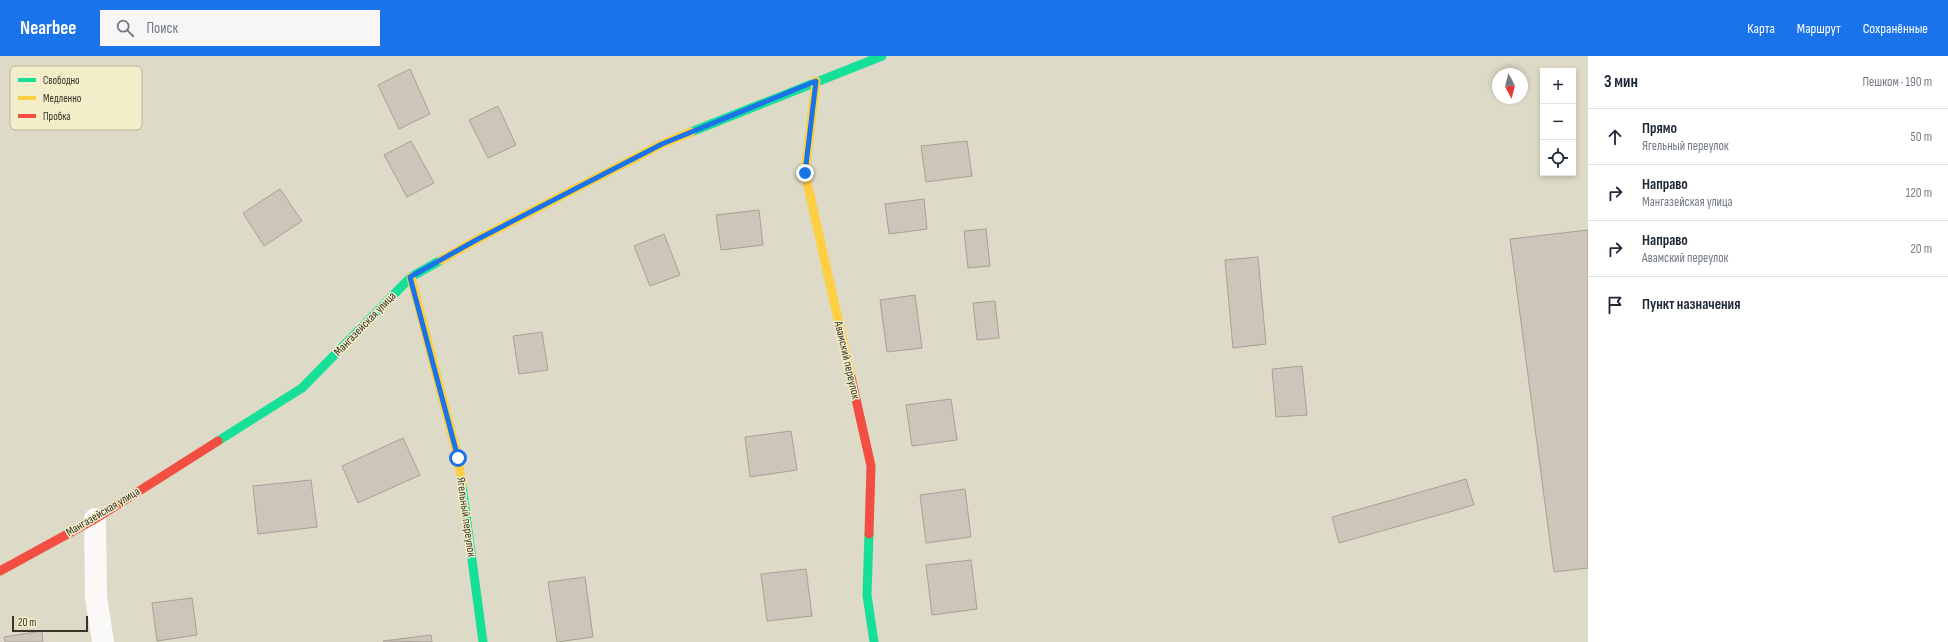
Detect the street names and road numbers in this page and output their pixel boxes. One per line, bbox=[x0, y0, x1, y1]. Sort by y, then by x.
street label: Мангазейская улица bbox=[331, 288, 400, 359]
street label: Авамский переулок bbox=[830, 318, 863, 401]
street label: Ягельный переулок bbox=[453, 476, 479, 558]
street label: Мангазейская улица bbox=[63, 484, 143, 540]

